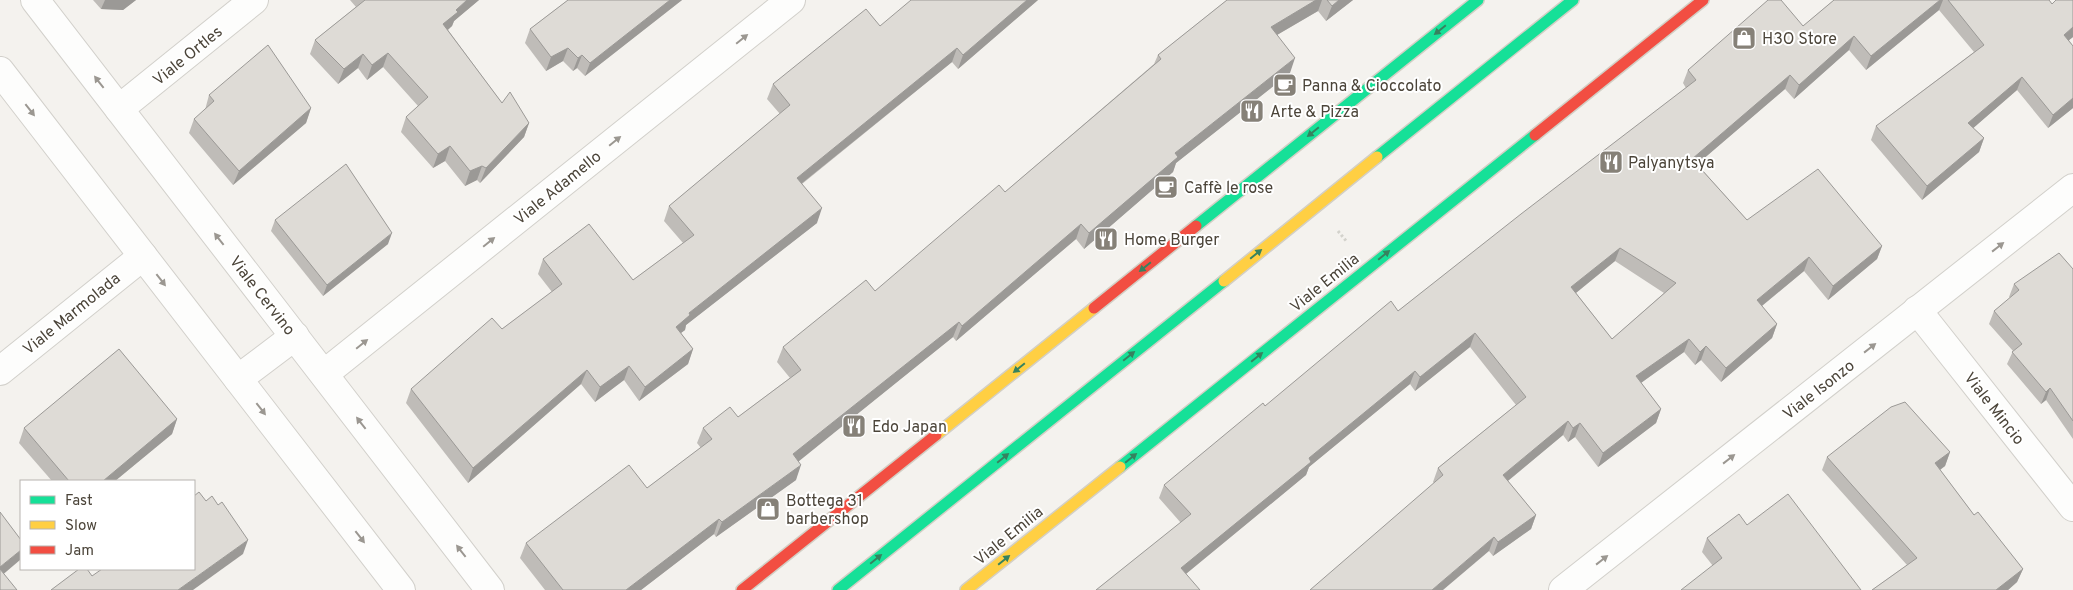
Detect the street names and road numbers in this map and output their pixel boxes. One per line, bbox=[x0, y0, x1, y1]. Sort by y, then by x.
street label: Viale Ortles bbox=[149, 22, 227, 91]
street label: Viale Adamello bbox=[510, 147, 606, 230]
street label: Viale Emilia bbox=[1287, 250, 1364, 318]
street label: Viale Cervino bbox=[224, 252, 299, 340]
street label: Viale Marmolada bbox=[19, 269, 125, 360]
street label: Viale Isonzo bbox=[1779, 356, 1859, 425]
street label: Viale Mincio bbox=[1959, 369, 2028, 450]
street label: Viale Emilia bbox=[971, 503, 1048, 571]

